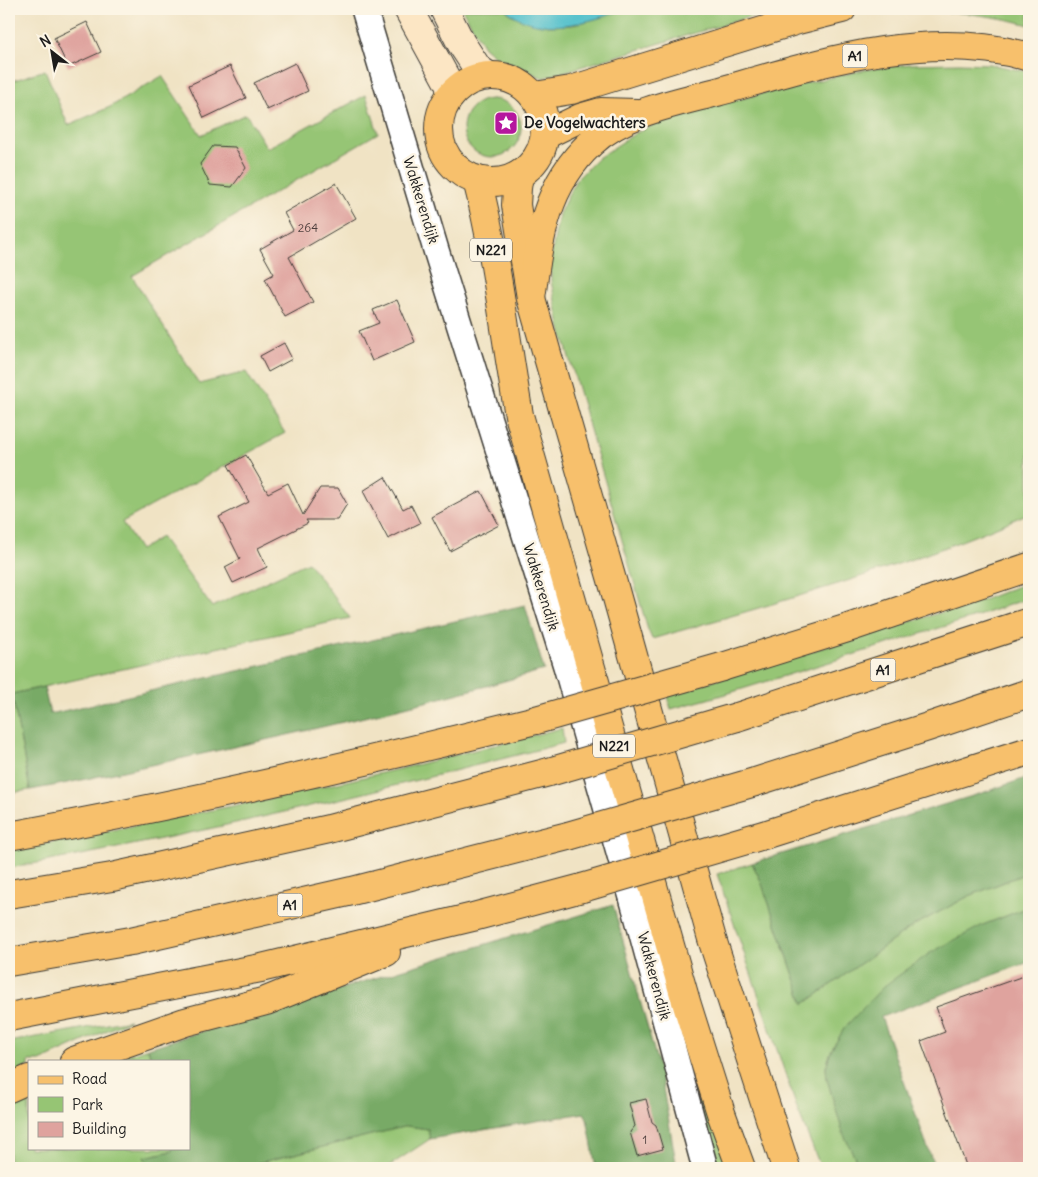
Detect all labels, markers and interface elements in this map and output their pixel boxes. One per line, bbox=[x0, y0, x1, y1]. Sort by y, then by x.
north arrow bbox=[28, 28, 78, 78]
text: N bbox=[37, 31, 54, 51]
road number: A1 bbox=[842, 44, 868, 68]
place icon: De Vogelwachters bbox=[493, 110, 519, 136]
place label: De Vogelwachters bbox=[524, 113, 646, 133]
street label: Wakkerendijk bbox=[399, 154, 444, 246]
house number: 264 bbox=[298, 220, 318, 235]
road number: N221 bbox=[470, 238, 512, 262]
street label: Wakkerendijk bbox=[519, 541, 564, 633]
road number: A1 bbox=[870, 658, 896, 682]
road number: N221 bbox=[593, 734, 635, 758]
road number: A1 bbox=[278, 894, 302, 916]
street label: Wakkerendijk bbox=[634, 930, 675, 1022]
legend bbox=[28, 1060, 190, 1150]
text: Road bbox=[72, 1069, 107, 1088]
text: Park bbox=[72, 1095, 103, 1114]
text: Building bbox=[72, 1119, 127, 1138]
house number: 1 bbox=[643, 1132, 647, 1147]

